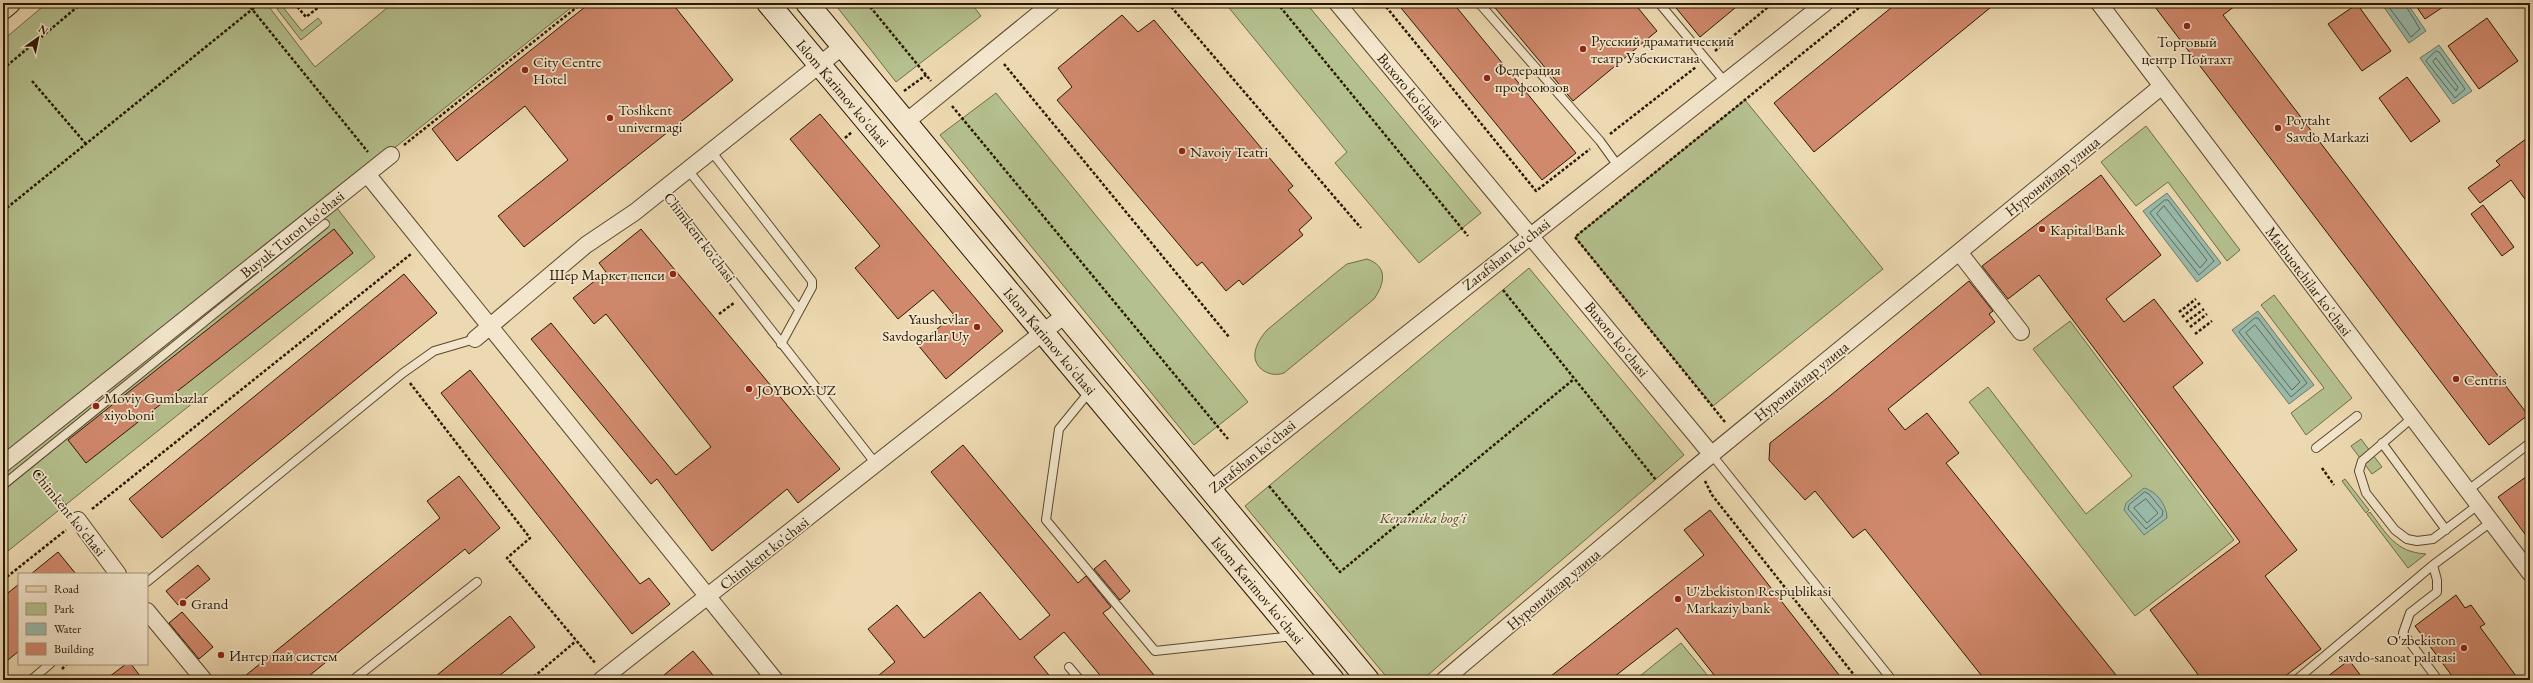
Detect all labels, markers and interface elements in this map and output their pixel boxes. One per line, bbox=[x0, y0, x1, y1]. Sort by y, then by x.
north arrow bbox=[18, 18, 58, 58]
text: N bbox=[36, 21, 51, 38]
marker: Торговый центр Пойтахт bbox=[2182, 21, 2192, 31]
place label: Русский драматический театр Узбекистана bbox=[1591, 31, 1734, 67]
place label: Торговый центр Пойтахт bbox=[2142, 32, 2232, 68]
street label: Islom Karimov ko'chasi bbox=[792, 35, 894, 151]
marker: Русский драматический театр Узбекистана bbox=[1578, 44, 1588, 54]
street label: Buxoro ko'chasi bbox=[1373, 49, 1447, 131]
place label: City Centre Hotel bbox=[533, 52, 602, 88]
place label: Федерация профсоюзов bbox=[1495, 60, 1569, 96]
marker: City Centre Hotel bbox=[520, 65, 530, 75]
marker: Федерация профсоюзов bbox=[1482, 73, 1492, 83]
place label: Toshkent univermagi bbox=[618, 100, 683, 136]
place label: Poytaht Savdo Markazi bbox=[2286, 110, 2369, 146]
marker: Toshkent univermagi bbox=[605, 113, 615, 123]
marker: Poytaht Savdo Markazi bbox=[2273, 123, 2283, 133]
street label: Нуронийлар улица bbox=[2001, 132, 2103, 220]
place label: Navoiy Teatri bbox=[1190, 142, 1268, 161]
marker: Navoiy Teatri bbox=[1177, 146, 1187, 156]
street label: Buyuk Turon ko'chasi bbox=[236, 186, 348, 282]
street label: Chimkent ko'chasi bbox=[660, 188, 740, 286]
street label: Zarafshan ko'chasi bbox=[1458, 214, 1554, 294]
place label: Kapital Bank bbox=[2050, 220, 2126, 239]
street label: Matbuotchilar ko'chasi bbox=[2262, 222, 2357, 340]
marker: Kapital Bank bbox=[2037, 224, 2047, 234]
place label: Шер Маркет пепси bbox=[549, 265, 665, 284]
marker: Шер Маркет пепси bbox=[668, 269, 678, 279]
street label: Islom Karimov ko'chasi bbox=[999, 283, 1101, 399]
street label: Buxoro ko'chasi bbox=[1581, 297, 1653, 381]
place label: Yaushevlar Savdogarlar Uy bbox=[882, 309, 969, 345]
marker: Yaushevlar Savdogarlar Uy bbox=[972, 322, 982, 332]
street label: Нуронийлар улица bbox=[1750, 337, 1852, 425]
place label: Centris bbox=[2464, 370, 2507, 389]
marker: Centris bbox=[2451, 374, 2461, 384]
place label: JOYBOX.UZ bbox=[755, 380, 836, 399]
marker: JOYBOX.UZ bbox=[744, 384, 754, 394]
place label: Moviy Gumbazlar xiyoboni bbox=[104, 388, 208, 424]
marker: Moviy Gumbazlar xiyoboni bbox=[91, 401, 101, 411]
street label: Zarafshan ko'chasi bbox=[1205, 415, 1299, 497]
street label: Chimkent ko'chasi bbox=[28, 464, 111, 560]
park label: Keramika bog'i bbox=[1379, 508, 1467, 527]
street label: Chimkent ko'chasi bbox=[716, 512, 813, 594]
street label: Islom Karimov ko'chasi bbox=[1207, 532, 1309, 648]
street label: Нуронийлар улица bbox=[1502, 544, 1604, 634]
legend bbox=[18, 573, 148, 665]
text: Road bbox=[54, 581, 80, 597]
place label: U'zbekiston Respublikasi Markaziy bank bbox=[1686, 581, 1832, 617]
place label: Grand bbox=[191, 594, 229, 613]
marker: U'zbekiston Respublikasi Markaziy bank bbox=[1673, 594, 1683, 604]
marker: Grand bbox=[178, 598, 188, 608]
text: Park bbox=[54, 601, 75, 617]
text: Water bbox=[54, 621, 81, 637]
place label: O'zbekiston savdo-sanoat palatasi bbox=[2338, 630, 2456, 666]
text: Building bbox=[54, 641, 95, 657]
marker: O'zbekiston savdo-sanoat palatasi bbox=[2459, 643, 2469, 653]
place label: Интер пай систем bbox=[229, 646, 338, 665]
marker: Интер пай систем bbox=[216, 650, 226, 660]

